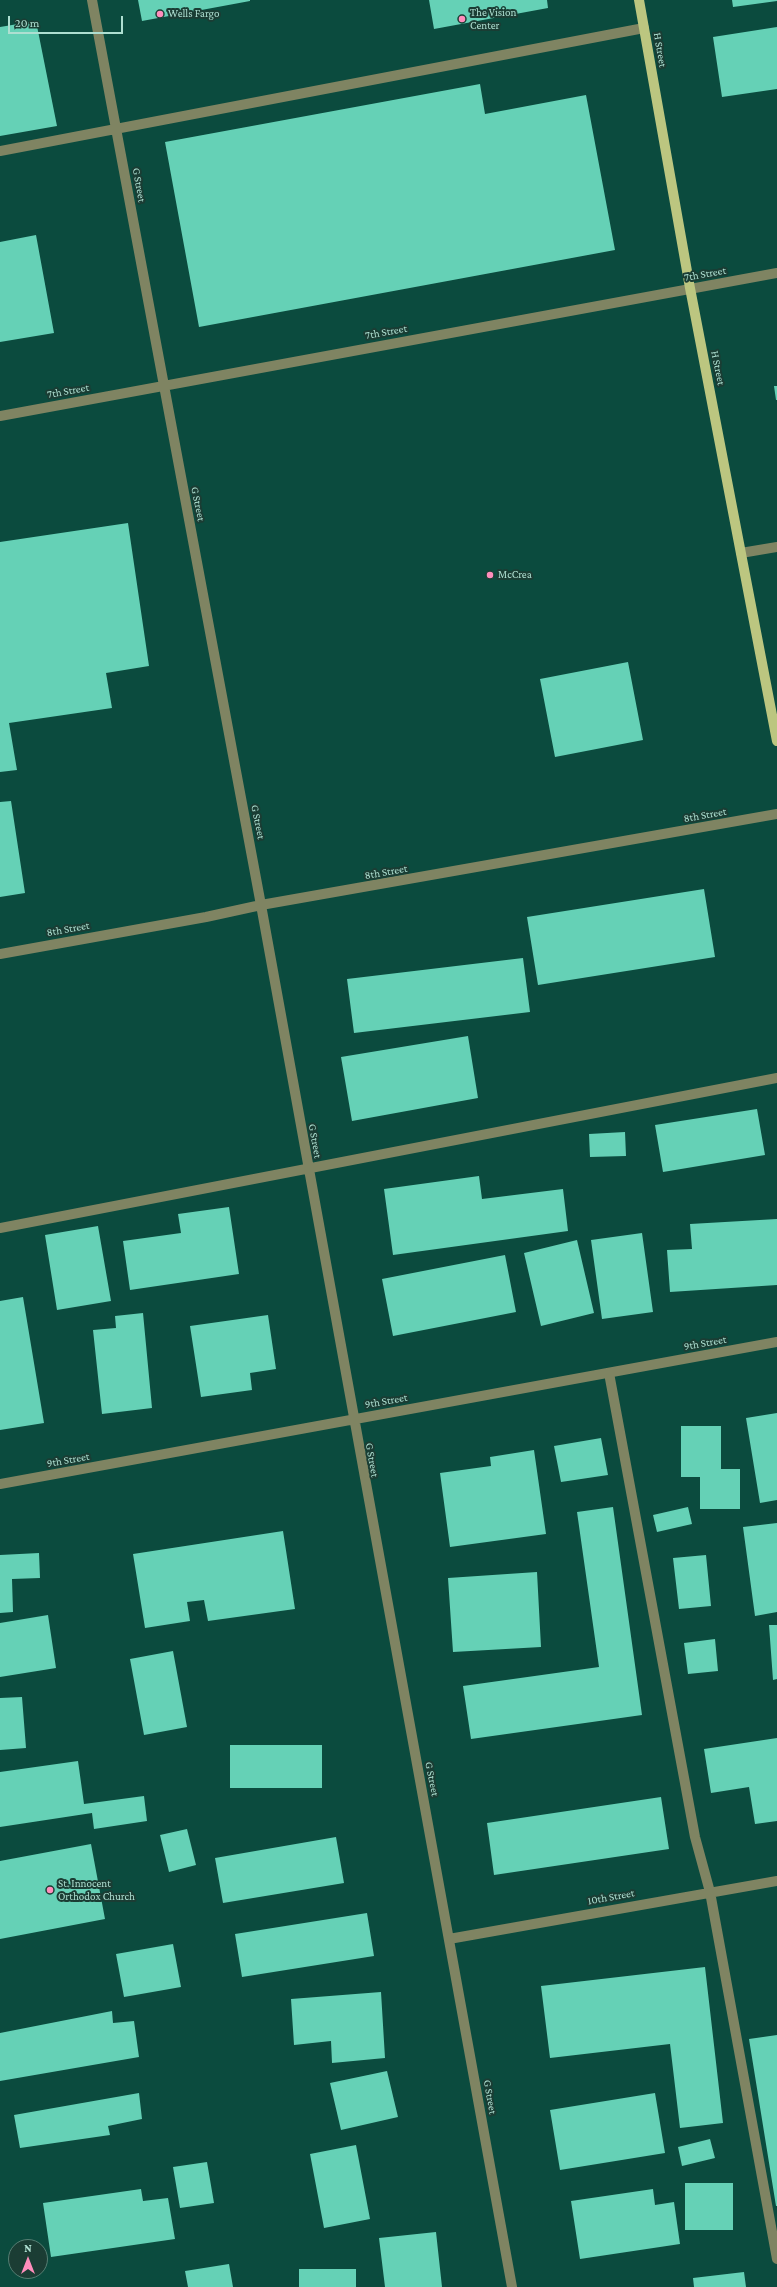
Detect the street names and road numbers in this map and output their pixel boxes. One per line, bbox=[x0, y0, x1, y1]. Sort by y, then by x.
street label: H Street bbox=[650, 32, 670, 68]
street label: G Street bbox=[129, 167, 149, 203]
street label: 7th Street bbox=[683, 264, 727, 284]
street label: 7th Street bbox=[364, 322, 408, 342]
street label: H Street bbox=[708, 350, 728, 386]
street label: 7th Street bbox=[46, 381, 90, 401]
street label: G Street bbox=[188, 486, 208, 522]
street label: G Street bbox=[248, 804, 268, 840]
street label: 8th Street bbox=[683, 805, 727, 825]
street label: 8th Street bbox=[364, 862, 408, 882]
street label: 8th Street bbox=[46, 919, 90, 939]
street label: G Street bbox=[305, 1123, 325, 1159]
street label: 9th Street bbox=[683, 1333, 727, 1353]
street label: 9th Street bbox=[364, 1391, 408, 1411]
street label: G Street bbox=[362, 1442, 382, 1478]
street label: 9th Street bbox=[46, 1450, 90, 1470]
street label: G Street bbox=[422, 1761, 442, 1797]
street label: 10th Street bbox=[587, 1886, 635, 1908]
street label: G Street bbox=[480, 2079, 500, 2115]

